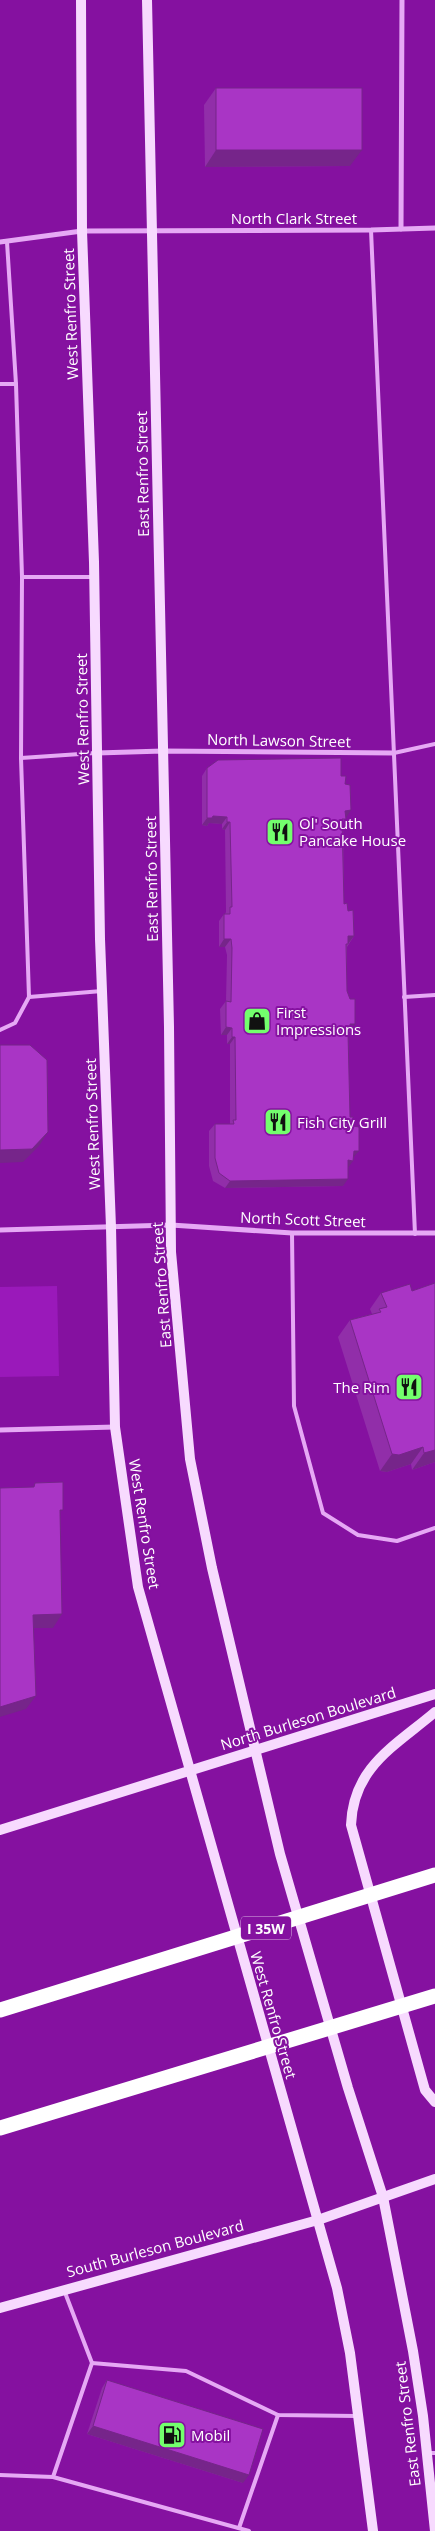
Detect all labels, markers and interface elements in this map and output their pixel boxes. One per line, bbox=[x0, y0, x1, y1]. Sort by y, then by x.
street label: North Clark Street bbox=[231, 208, 357, 228]
street label: West Renfro Street bbox=[58, 248, 82, 380]
street label: East Renfro Street bbox=[131, 411, 153, 537]
street label: West Renfro Street bbox=[71, 653, 93, 785]
street label: North Lawson Street bbox=[207, 729, 351, 751]
place label: Ol' South Pancake House bbox=[299, 813, 406, 850]
street label: East Renfro Street bbox=[140, 816, 162, 942]
restaurant icon: Ol' South Pancake House bbox=[265, 817, 295, 847]
place label: First Impressions bbox=[276, 1002, 361, 1039]
shop icon: First Impressions bbox=[242, 1006, 272, 1036]
street label: West Renfro Street bbox=[80, 1058, 104, 1190]
restaurant icon: Fish City Grill bbox=[263, 1107, 293, 1137]
place label: Fish City Grill bbox=[297, 1112, 387, 1132]
street label: North Scott Street bbox=[240, 1207, 366, 1231]
street label: East Renfro Street bbox=[147, 1221, 175, 1349]
restaurant icon: The Rim bbox=[394, 1372, 424, 1402]
place label: The Rim bbox=[333, 1377, 390, 1397]
street label: West Renfro Street bbox=[125, 1457, 165, 1591]
street label: North Burleson Boulevard bbox=[218, 1682, 398, 1754]
road number: I 35W bbox=[241, 1916, 291, 1940]
street label: West Renfro Street bbox=[246, 1949, 302, 2081]
street label: South Burleson Boulevard bbox=[64, 2215, 246, 2281]
street label: East Renfro Street bbox=[389, 2360, 425, 2488]
fuel station icon: Mobil bbox=[157, 2420, 187, 2450]
place label: Mobil bbox=[191, 2425, 230, 2445]

